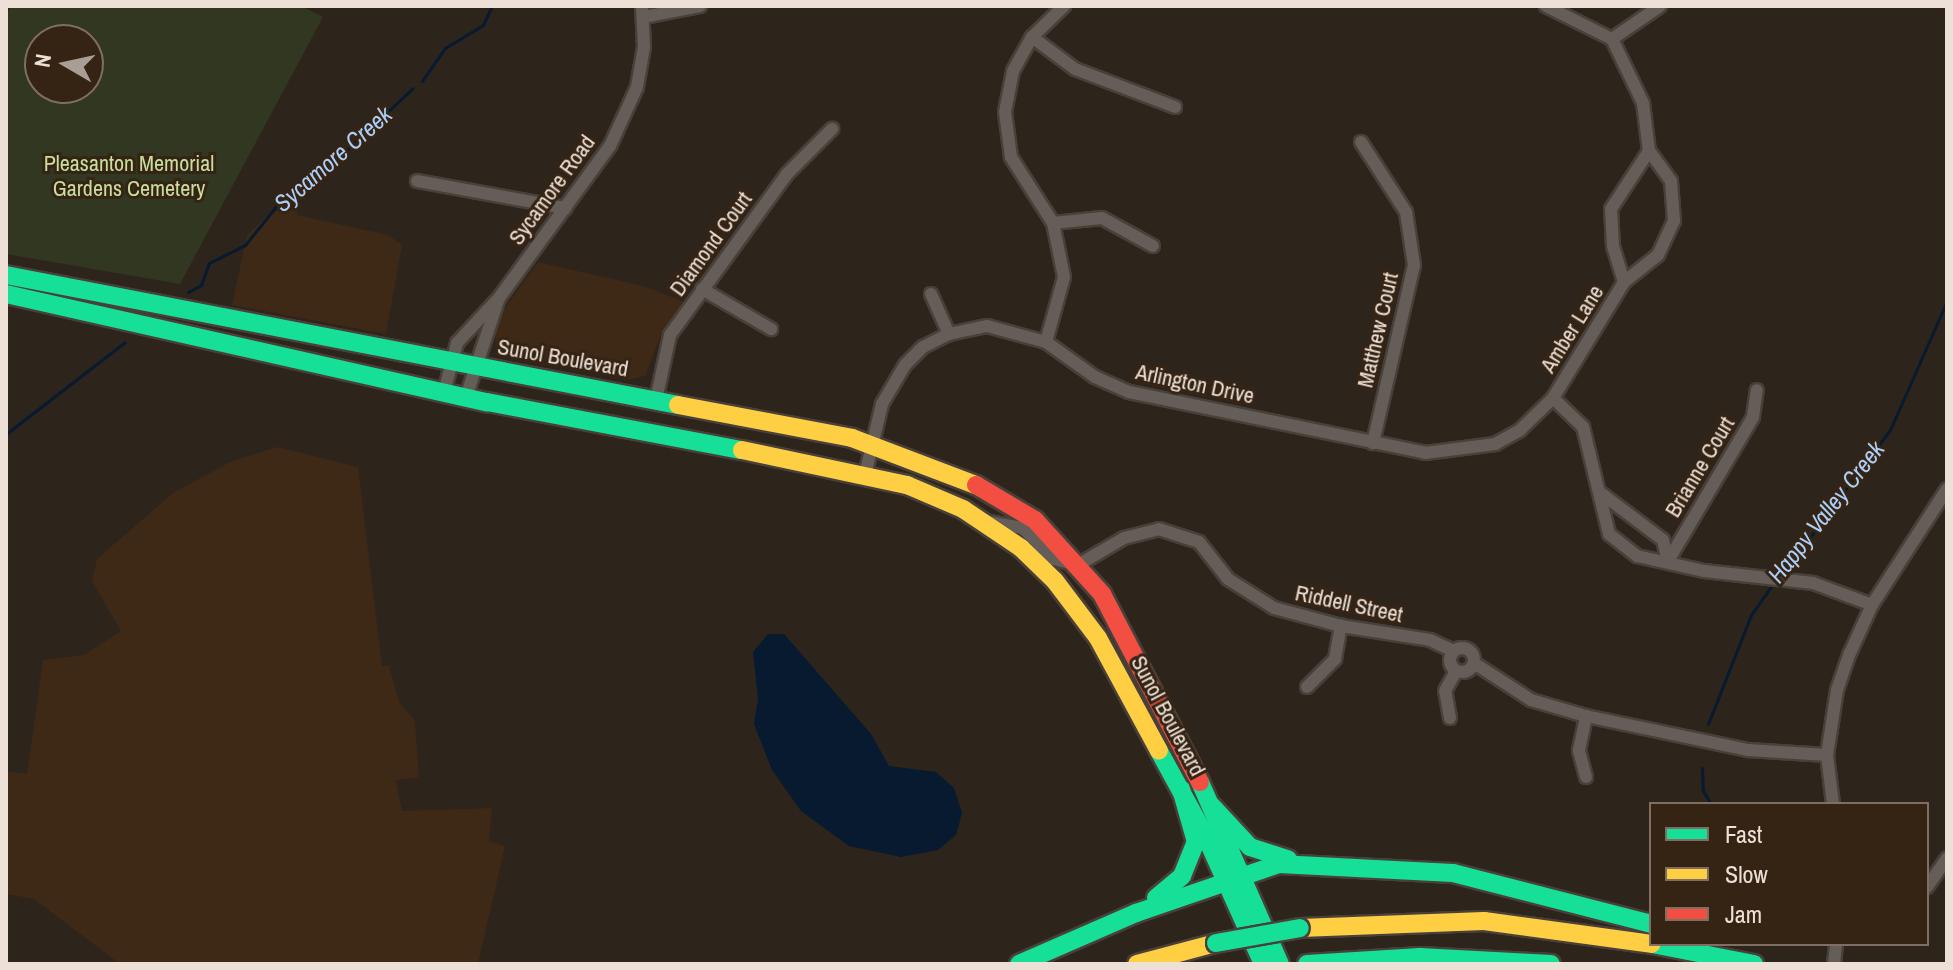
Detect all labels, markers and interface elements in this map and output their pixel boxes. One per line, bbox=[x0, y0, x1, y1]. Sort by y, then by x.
north arrow bbox=[24, 24, 104, 104]
text: N bbox=[26, 52, 58, 69]
water label: Sycamore Creek bbox=[268, 100, 398, 218]
street label: Sycamore Road bbox=[503, 130, 601, 250]
park label: Pleasanton Memorial Gardens Cemetery bbox=[44, 150, 214, 202]
street label: Diamond Court bbox=[664, 187, 758, 301]
street label: Matthew Court bbox=[1352, 270, 1404, 390]
street label: Amber Lane bbox=[1535, 280, 1609, 378]
street label: Sunol Boulevard bbox=[496, 334, 630, 382]
street label: Arlington Drive bbox=[1133, 359, 1257, 409]
street label: Brianne Court bbox=[1660, 412, 1740, 522]
water label: Happy Valley Creek bbox=[1762, 435, 1890, 589]
street label: Riddell Street bbox=[1293, 580, 1405, 628]
street label: Sunol Boulevard bbox=[1125, 651, 1211, 781]
legend bbox=[1649, 802, 1929, 946]
text: Fast bbox=[1725, 818, 1762, 850]
text: Slow bbox=[1725, 858, 1768, 890]
text: Jam bbox=[1725, 898, 1762, 930]

